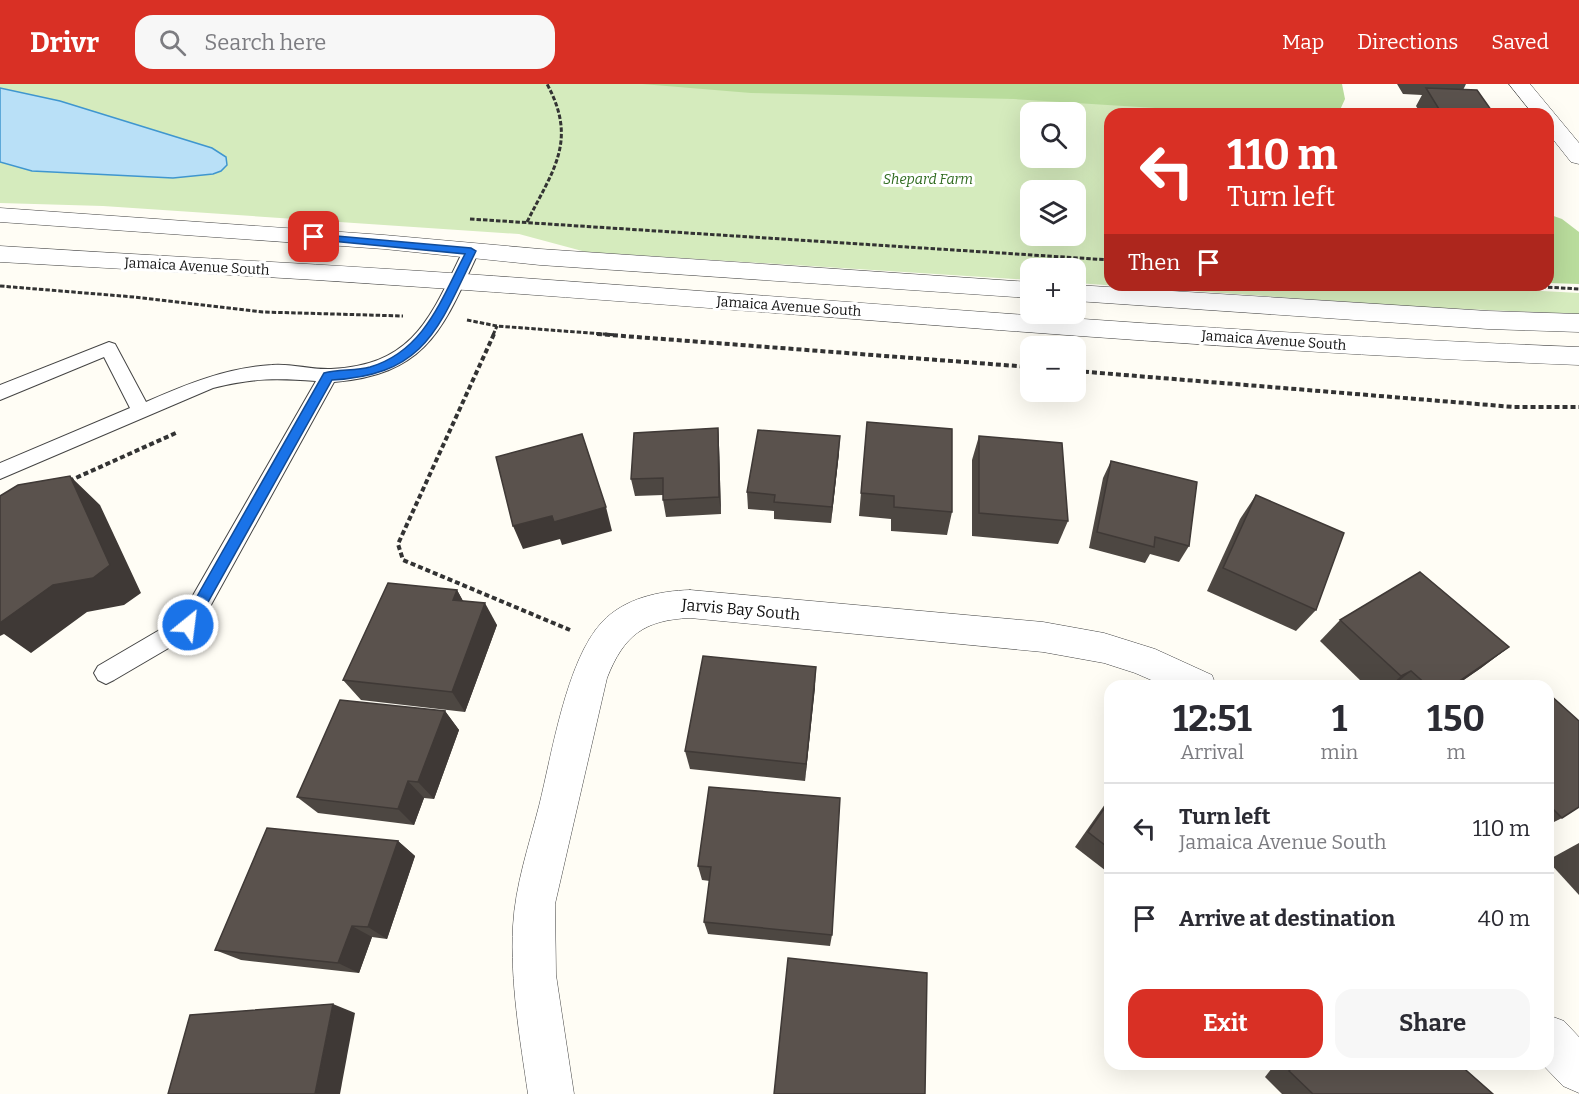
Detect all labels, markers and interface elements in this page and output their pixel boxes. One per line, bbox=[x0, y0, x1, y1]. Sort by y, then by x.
search box bbox=[135, 15, 555, 69]
text: Drivr bbox=[30, 26, 99, 59]
icon: search bbox=[156, 26, 189, 59]
text: Search here bbox=[204, 29, 326, 56]
text: Map bbox=[1282, 29, 1324, 55]
text: Directions bbox=[1357, 29, 1458, 55]
text: Saved bbox=[1491, 29, 1549, 55]
map controls bbox=[1020, 102, 1086, 402]
button: search bbox=[1020, 102, 1086, 168]
text: 110 m bbox=[1227, 130, 1338, 180]
icon: left bbox=[1128, 132, 1206, 210]
park label: Shepard Farm bbox=[883, 171, 973, 188]
button: layers bbox=[1020, 180, 1086, 246]
text: Turn left bbox=[1227, 181, 1335, 213]
pin bbox=[288, 211, 339, 262]
icon: arrive bbox=[297, 220, 330, 253]
icon: arrive bbox=[1192, 246, 1225, 279]
text: Then bbox=[1128, 249, 1180, 276]
street label: Jamaica Avenue South bbox=[123, 254, 270, 279]
button: + bbox=[1020, 258, 1086, 324]
street label: Jamaica Avenue South bbox=[715, 293, 862, 320]
street label: Jamaica Avenue South bbox=[1200, 327, 1347, 354]
button: − bbox=[1020, 336, 1086, 402]
position arrow bbox=[156, 593, 220, 657]
street label: Jarvis Bay South bbox=[680, 595, 801, 624]
text: 12:51 bbox=[1173, 697, 1252, 741]
text: 1 bbox=[1332, 697, 1347, 741]
text: 150 bbox=[1427, 697, 1485, 741]
text: Arrival bbox=[1181, 740, 1244, 764]
text: min bbox=[1321, 740, 1358, 764]
text: m bbox=[1447, 740, 1466, 764]
text: Turn left bbox=[1179, 803, 1271, 830]
icon: left bbox=[1128, 812, 1161, 845]
text: 110 m bbox=[1473, 815, 1530, 842]
text: Jamaica Avenue South bbox=[1179, 830, 1386, 854]
icon: arrive bbox=[1128, 902, 1161, 935]
text: Arrive at destination bbox=[1179, 905, 1395, 932]
text: 40 m bbox=[1478, 905, 1530, 932]
button: Exit bbox=[1128, 989, 1323, 1058]
button: Share bbox=[1335, 989, 1530, 1058]

